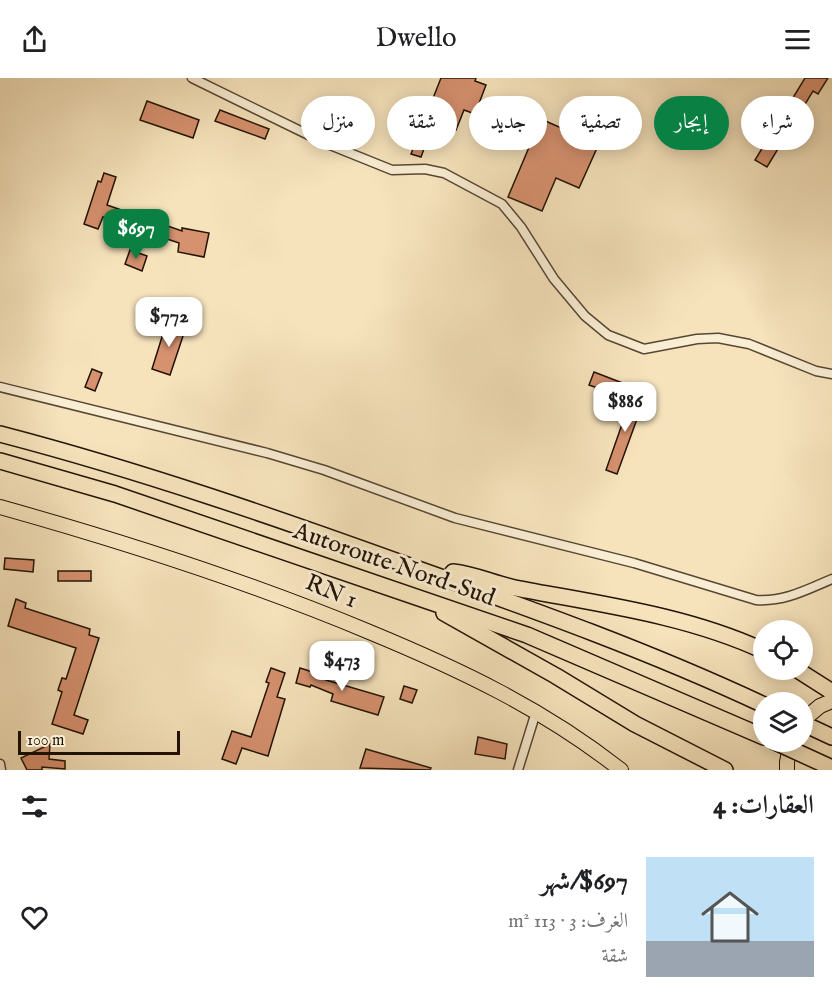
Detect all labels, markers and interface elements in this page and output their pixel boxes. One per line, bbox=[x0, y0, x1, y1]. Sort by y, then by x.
text: Dwello bbox=[376, 22, 456, 56]
icon: share bbox=[18, 23, 51, 56]
icon: menu bbox=[781, 23, 814, 56]
chip: منزل bbox=[301, 96, 375, 150]
chip: شقة bbox=[387, 96, 457, 150]
chip: جديد bbox=[469, 96, 547, 150]
chip: تصفية bbox=[559, 96, 642, 150]
chip: إيجار bbox=[654, 96, 729, 150]
chip: شراء bbox=[741, 96, 814, 150]
pin: $697 bbox=[100, 209, 172, 260]
text: $697 bbox=[117, 216, 155, 241]
pin: $772 bbox=[133, 297, 205, 348]
text: $772 bbox=[149, 304, 189, 329]
pin: $886 bbox=[589, 382, 661, 433]
text: $886 bbox=[607, 389, 643, 414]
street label: Autoroute Nord-Sud bbox=[288, 516, 499, 614]
street label: RN 1 bbox=[301, 568, 361, 616]
map controls bbox=[753, 620, 813, 752]
button: locate bbox=[753, 620, 813, 680]
pin: $473 bbox=[306, 641, 378, 692]
text: $473 bbox=[323, 648, 361, 673]
button: layers bbox=[753, 692, 813, 752]
scale bar bbox=[18, 728, 180, 756]
text: 100 m bbox=[27, 731, 64, 751]
text: العقارات: 4 bbox=[713, 789, 814, 822]
icon: filters bbox=[18, 790, 51, 823]
text: $697/شهر bbox=[540, 865, 628, 898]
icon: home bbox=[694, 881, 766, 953]
icon: heart bbox=[18, 901, 51, 934]
text: الغرف: 3 · 113 m² bbox=[508, 909, 628, 934]
text: شقة bbox=[602, 944, 628, 969]

